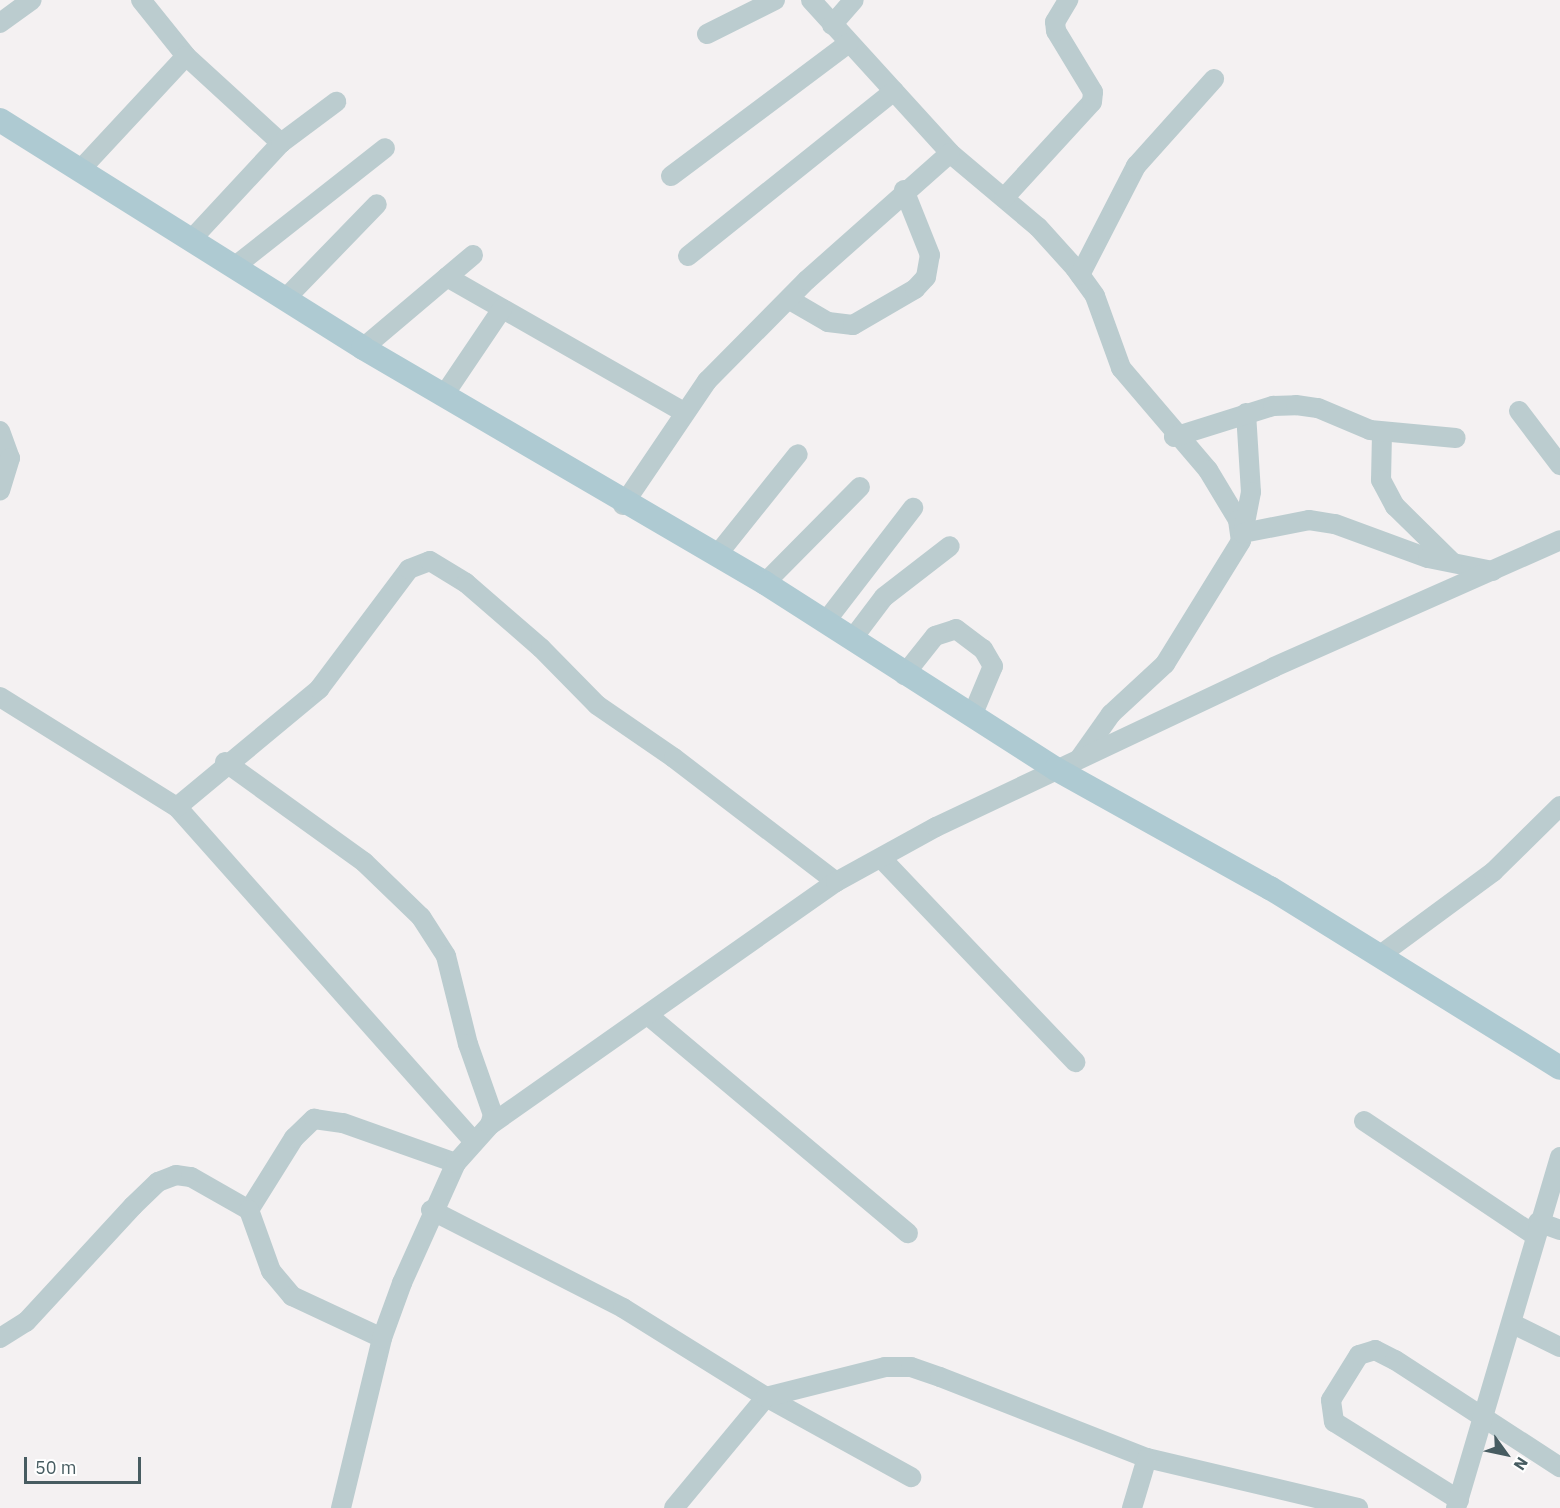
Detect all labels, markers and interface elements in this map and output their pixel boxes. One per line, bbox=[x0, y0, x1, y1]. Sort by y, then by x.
north arrow bbox=[1476, 1424, 1536, 1484]
scale bar bbox=[27, 1445, 144, 1483]
text: N bbox=[1510, 1453, 1533, 1474]
text: 50 m bbox=[35, 1456, 77, 1479]

